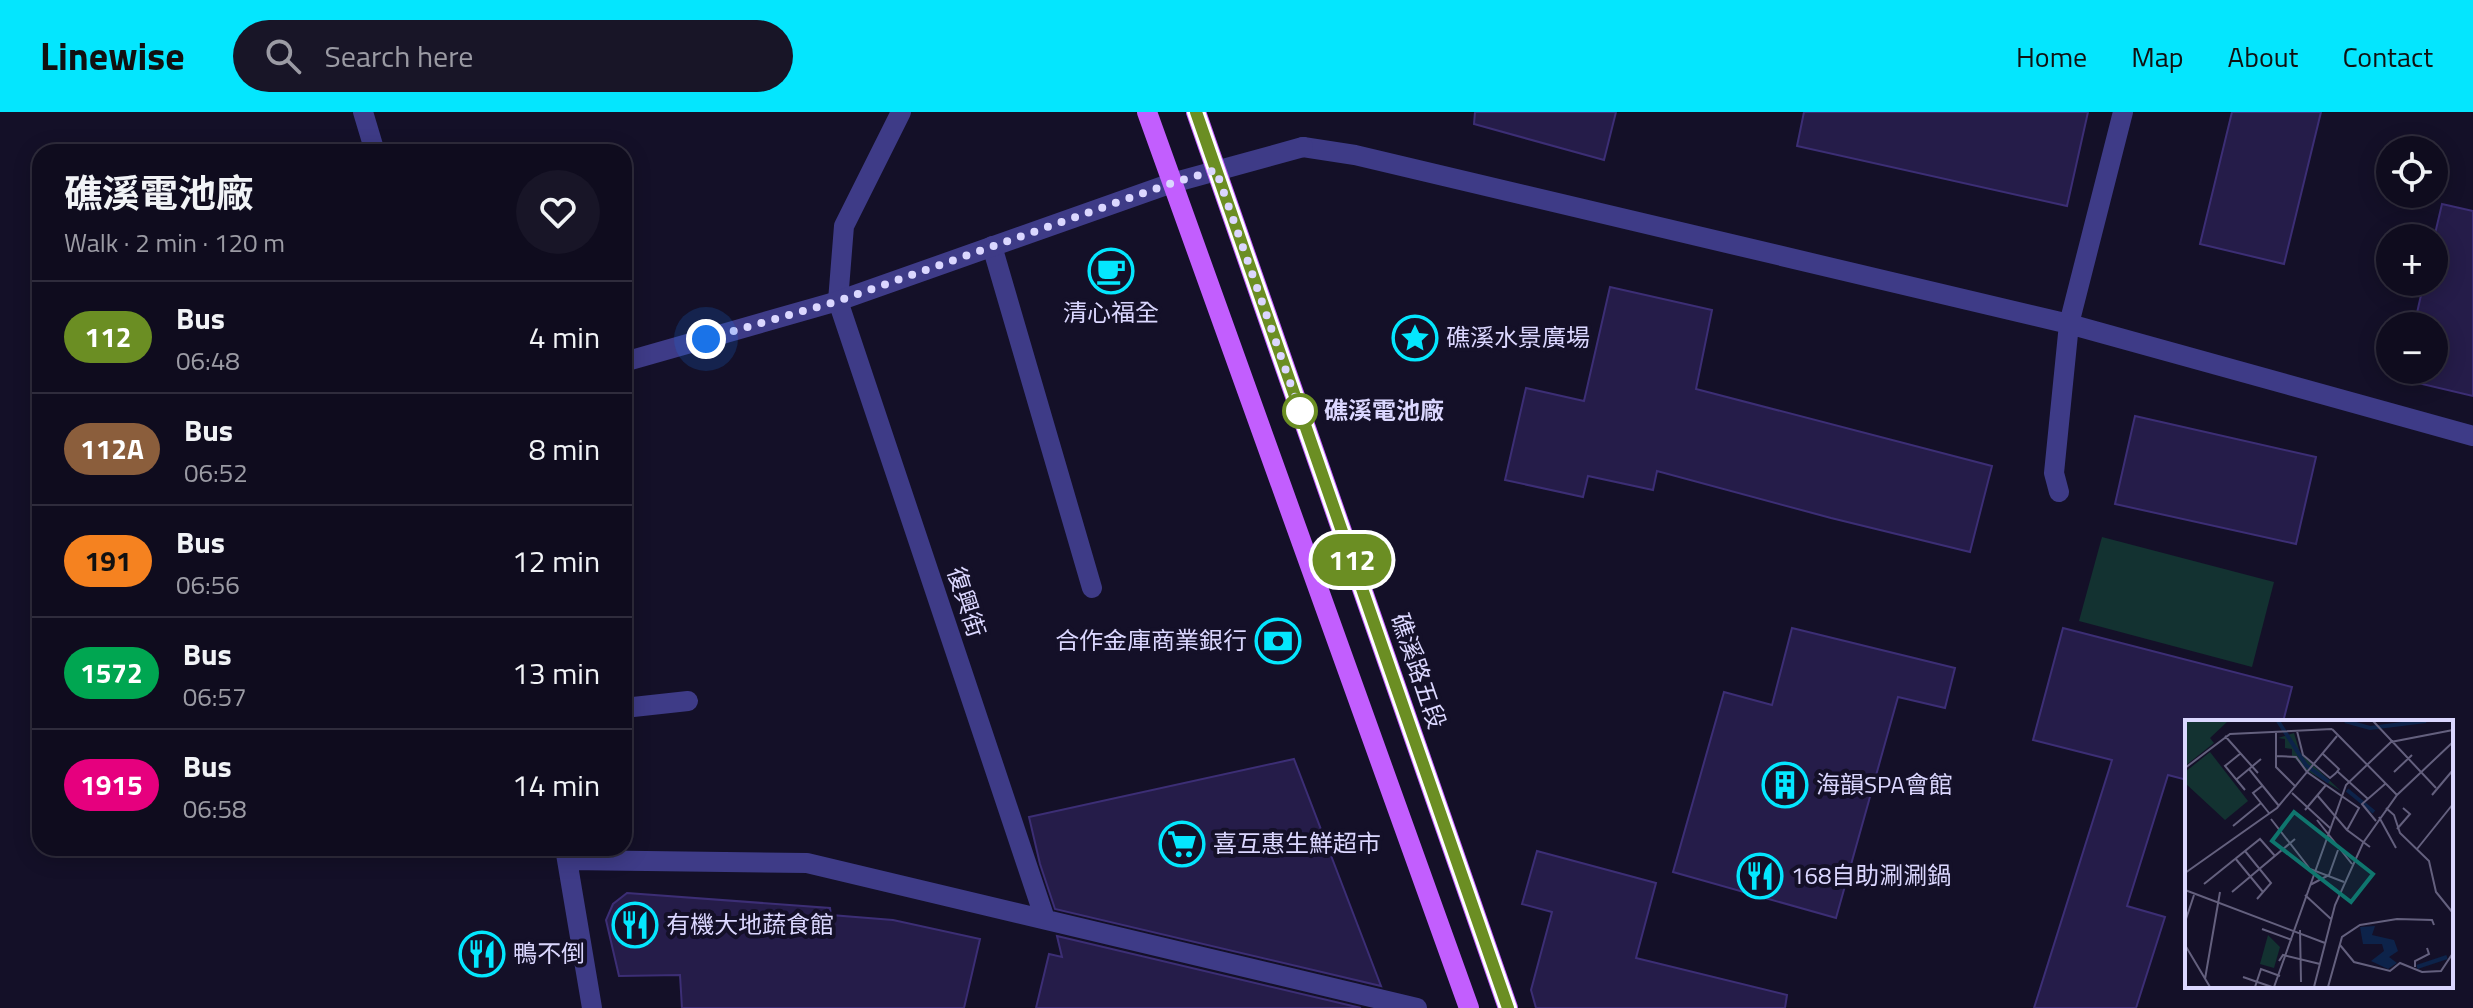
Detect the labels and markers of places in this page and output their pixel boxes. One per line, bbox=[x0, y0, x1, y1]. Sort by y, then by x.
cafe icon: 清心福全 bbox=[1087, 247, 1135, 295]
place label: 清心福全 bbox=[1063, 294, 1159, 330]
place icon: 礁溪水景廣場 bbox=[1391, 314, 1439, 362]
place label: 礁溪水景廣場 bbox=[1446, 319, 1590, 355]
place label: 礁溪電池廠 bbox=[1324, 392, 1444, 428]
marker: 礁溪電池廠 bbox=[1283, 394, 1317, 428]
bank icon: 合作金庫商業銀行 bbox=[1254, 617, 1302, 665]
place label: 合作金庫商業銀行 bbox=[1055, 622, 1247, 658]
building icon: 海韻SPA會館 bbox=[1761, 761, 1809, 809]
place label: 海韻SPA會館 bbox=[1816, 766, 1953, 802]
supermarket icon: 喜互惠生鮮超市 bbox=[1158, 820, 1206, 868]
place label: 喜互惠生鮮超市 bbox=[1213, 825, 1381, 861]
restaurant icon: 168自助涮涮鍋 bbox=[1736, 852, 1784, 900]
place label: 168自助涮涮鍋 bbox=[1791, 857, 1951, 893]
restaurant icon: 有機大地蔬食館 bbox=[611, 901, 659, 949]
place label: 有機大地蔬食館 bbox=[666, 906, 834, 942]
restaurant icon: 鴨不倒 bbox=[458, 930, 506, 978]
place label: 鴨不倒 bbox=[513, 935, 585, 971]

